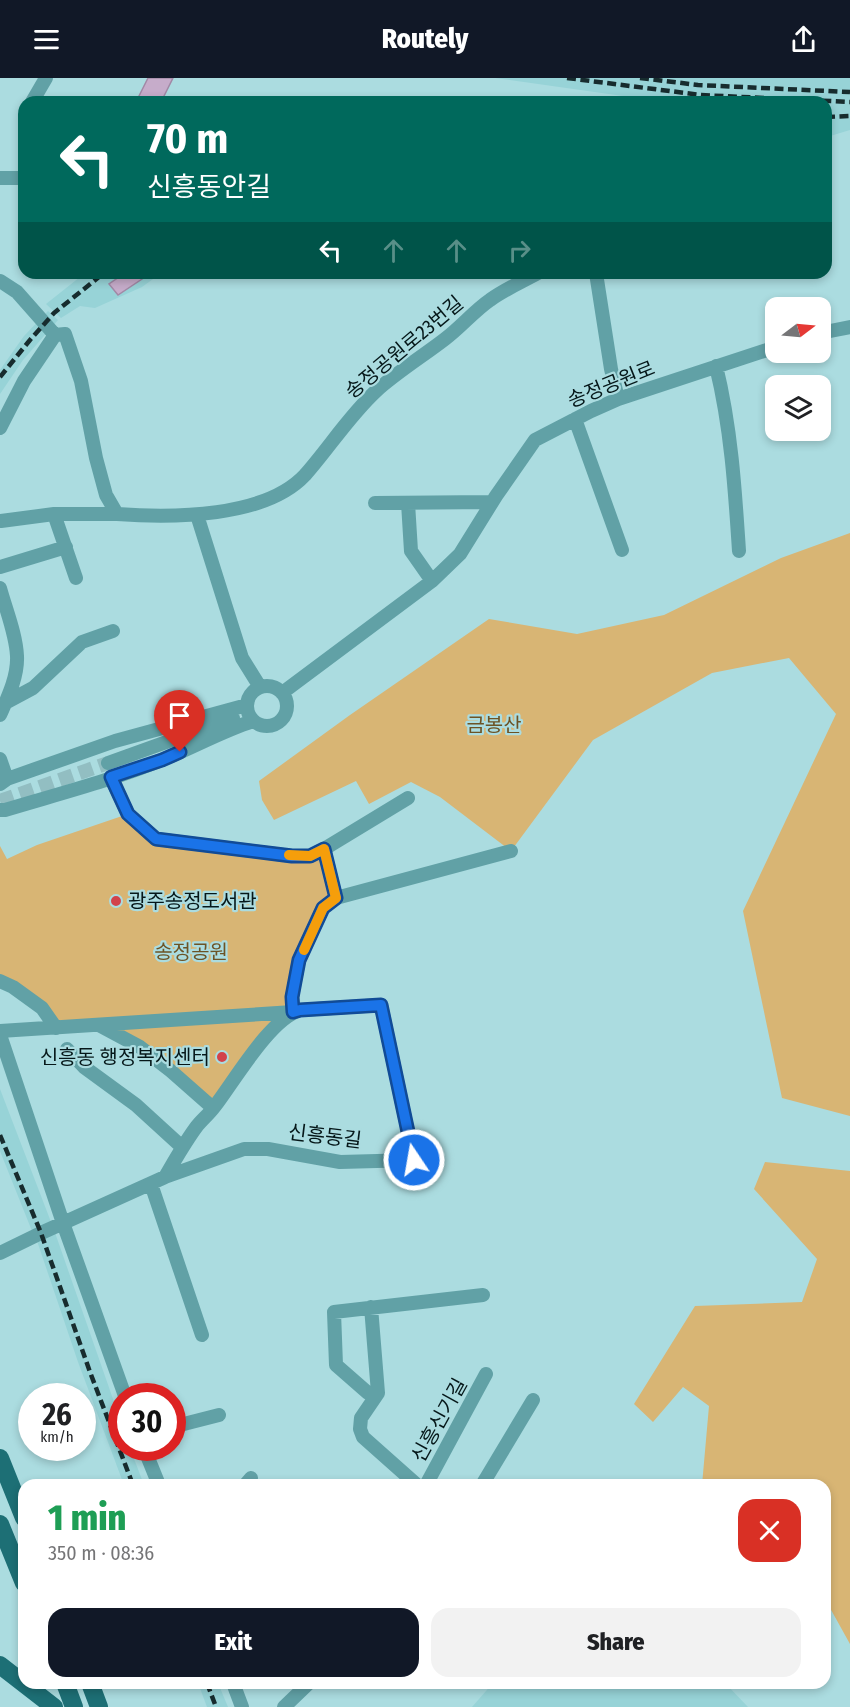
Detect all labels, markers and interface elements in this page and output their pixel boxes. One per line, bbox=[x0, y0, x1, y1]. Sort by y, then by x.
icon: menu bbox=[30, 23, 63, 56]
text: Routely bbox=[382, 23, 468, 55]
icon: share bbox=[787, 23, 820, 56]
text: 70 m bbox=[147, 114, 228, 164]
icon: left bbox=[48, 120, 126, 198]
text: 신흥동안길 bbox=[147, 171, 271, 203]
icon: left bbox=[314, 234, 347, 267]
icon: ahead bbox=[377, 234, 410, 267]
icon: ahead bbox=[440, 234, 473, 267]
icon: right bbox=[503, 234, 536, 267]
street label: 송정공원로23번길 bbox=[340, 291, 468, 403]
north arrow bbox=[765, 297, 831, 363]
map controls bbox=[765, 297, 831, 441]
street label: 송정공원로 bbox=[564, 356, 658, 412]
button: layers bbox=[765, 375, 831, 441]
pin bbox=[154, 690, 205, 752]
icon: arrive bbox=[163, 699, 196, 732]
park label: 금봉산 bbox=[466, 713, 522, 737]
place label: 광주송정도서관 bbox=[128, 889, 257, 913]
marker: 광주송정도서관 bbox=[109, 894, 123, 908]
park label: 송정공원 bbox=[154, 940, 228, 964]
place label: 신흥동 행정복지센터 bbox=[40, 1045, 210, 1069]
marker: 신흥동 행정복지센터 bbox=[215, 1050, 229, 1064]
street label: 신흥동길 bbox=[287, 1120, 363, 1152]
position arrow bbox=[382, 1128, 446, 1192]
street label: 신흥신기길 bbox=[406, 1374, 472, 1466]
speed limit sign: 30 bbox=[108, 1383, 186, 1461]
text: 26 bbox=[42, 1397, 72, 1433]
text: km/h bbox=[40, 1428, 74, 1446]
text: 1 min bbox=[48, 1496, 126, 1540]
button: close bbox=[738, 1499, 801, 1562]
text: 350 m · 08:36 bbox=[48, 1541, 154, 1565]
button: Exit bbox=[48, 1608, 419, 1677]
button: Share bbox=[431, 1608, 801, 1677]

